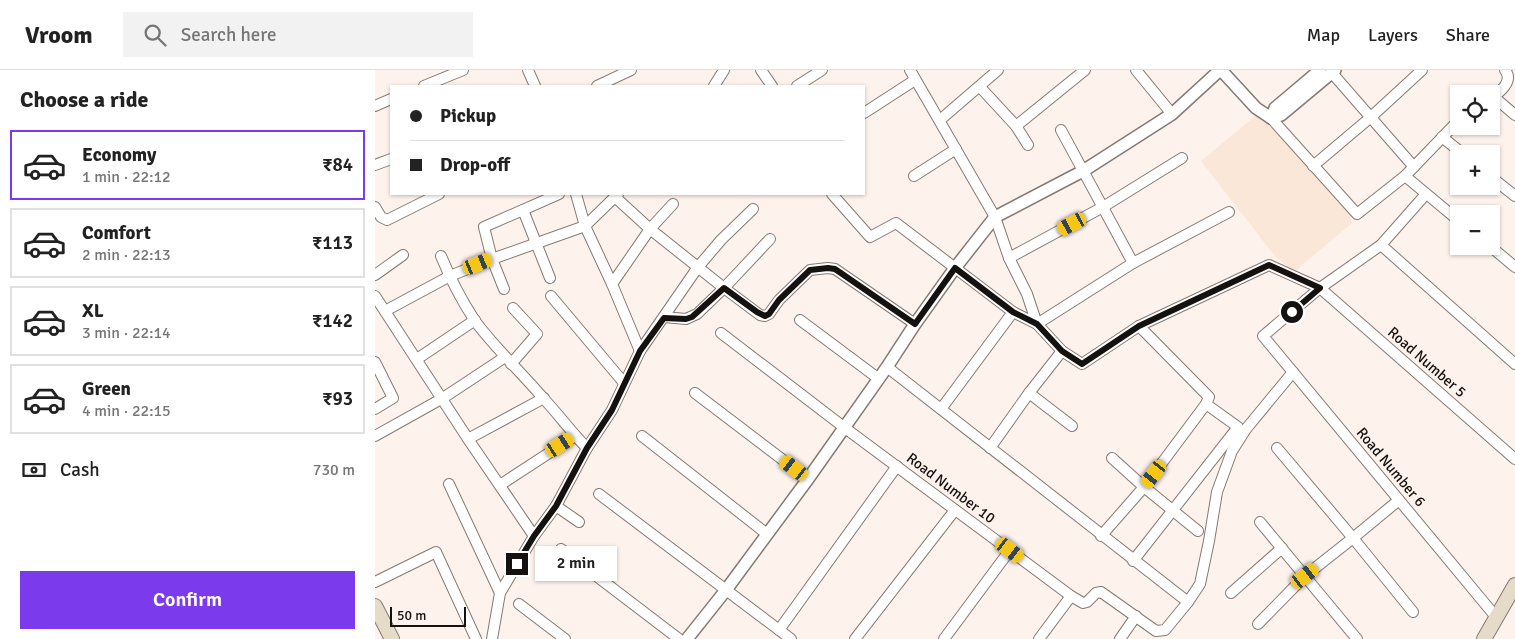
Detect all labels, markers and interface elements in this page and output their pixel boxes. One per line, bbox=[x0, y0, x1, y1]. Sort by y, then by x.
search box bbox=[123, 12, 473, 57]
text: Vroom bbox=[25, 20, 93, 50]
icon: search bbox=[141, 21, 169, 49]
text: Search here bbox=[181, 23, 276, 47]
text: Map bbox=[1307, 24, 1340, 46]
text: Layers bbox=[1368, 24, 1418, 46]
text: Share bbox=[1446, 24, 1490, 46]
map controls bbox=[1450, 85, 1500, 255]
button: locate bbox=[1450, 85, 1500, 135]
text: Choose a ride bbox=[20, 86, 148, 113]
text: Pickup bbox=[440, 104, 496, 128]
icon: car bbox=[22, 143, 67, 188]
text: Economy bbox=[82, 143, 156, 167]
button: + bbox=[1450, 145, 1500, 195]
text: ₹84 bbox=[322, 153, 353, 177]
text: Drop-off bbox=[440, 153, 510, 177]
text: 1 min · 22:12 bbox=[82, 167, 171, 187]
button: − bbox=[1450, 205, 1500, 255]
car bbox=[1055, 210, 1088, 238]
icon: car bbox=[22, 221, 67, 266]
text: Comfort bbox=[82, 221, 151, 245]
text: ₹113 bbox=[312, 231, 353, 255]
text: 2 min · 22:13 bbox=[82, 245, 171, 265]
car bbox=[461, 251, 494, 277]
icon: car bbox=[22, 299, 67, 344]
text: XL bbox=[82, 299, 104, 323]
route start bbox=[1281, 301, 1303, 323]
text: ₹142 bbox=[312, 309, 353, 333]
text: 3 min · 22:14 bbox=[82, 323, 171, 343]
street label: Road Number 5 bbox=[1384, 323, 1470, 401]
icon: car bbox=[22, 377, 67, 422]
text: Green bbox=[82, 377, 131, 401]
text: ₹93 bbox=[322, 387, 353, 411]
text: 4 min · 22:15 bbox=[82, 401, 171, 421]
street label: Road Number 6 bbox=[1353, 424, 1429, 510]
car bbox=[543, 431, 576, 459]
street label: Road Number 10 bbox=[903, 449, 999, 527]
car bbox=[777, 453, 810, 483]
icon: cash bbox=[20, 456, 48, 484]
text: Cash bbox=[60, 458, 100, 482]
car bbox=[1138, 458, 1169, 490]
text: 730 m bbox=[313, 460, 355, 480]
car bbox=[993, 535, 1026, 565]
callout: 2 min bbox=[535, 546, 617, 582]
route end bbox=[506, 553, 528, 575]
text: 2 min bbox=[557, 553, 595, 573]
car bbox=[1288, 561, 1321, 591]
button: Confirm bbox=[20, 571, 355, 629]
scale bar bbox=[390, 604, 466, 627]
text: 50 m bbox=[397, 607, 426, 624]

